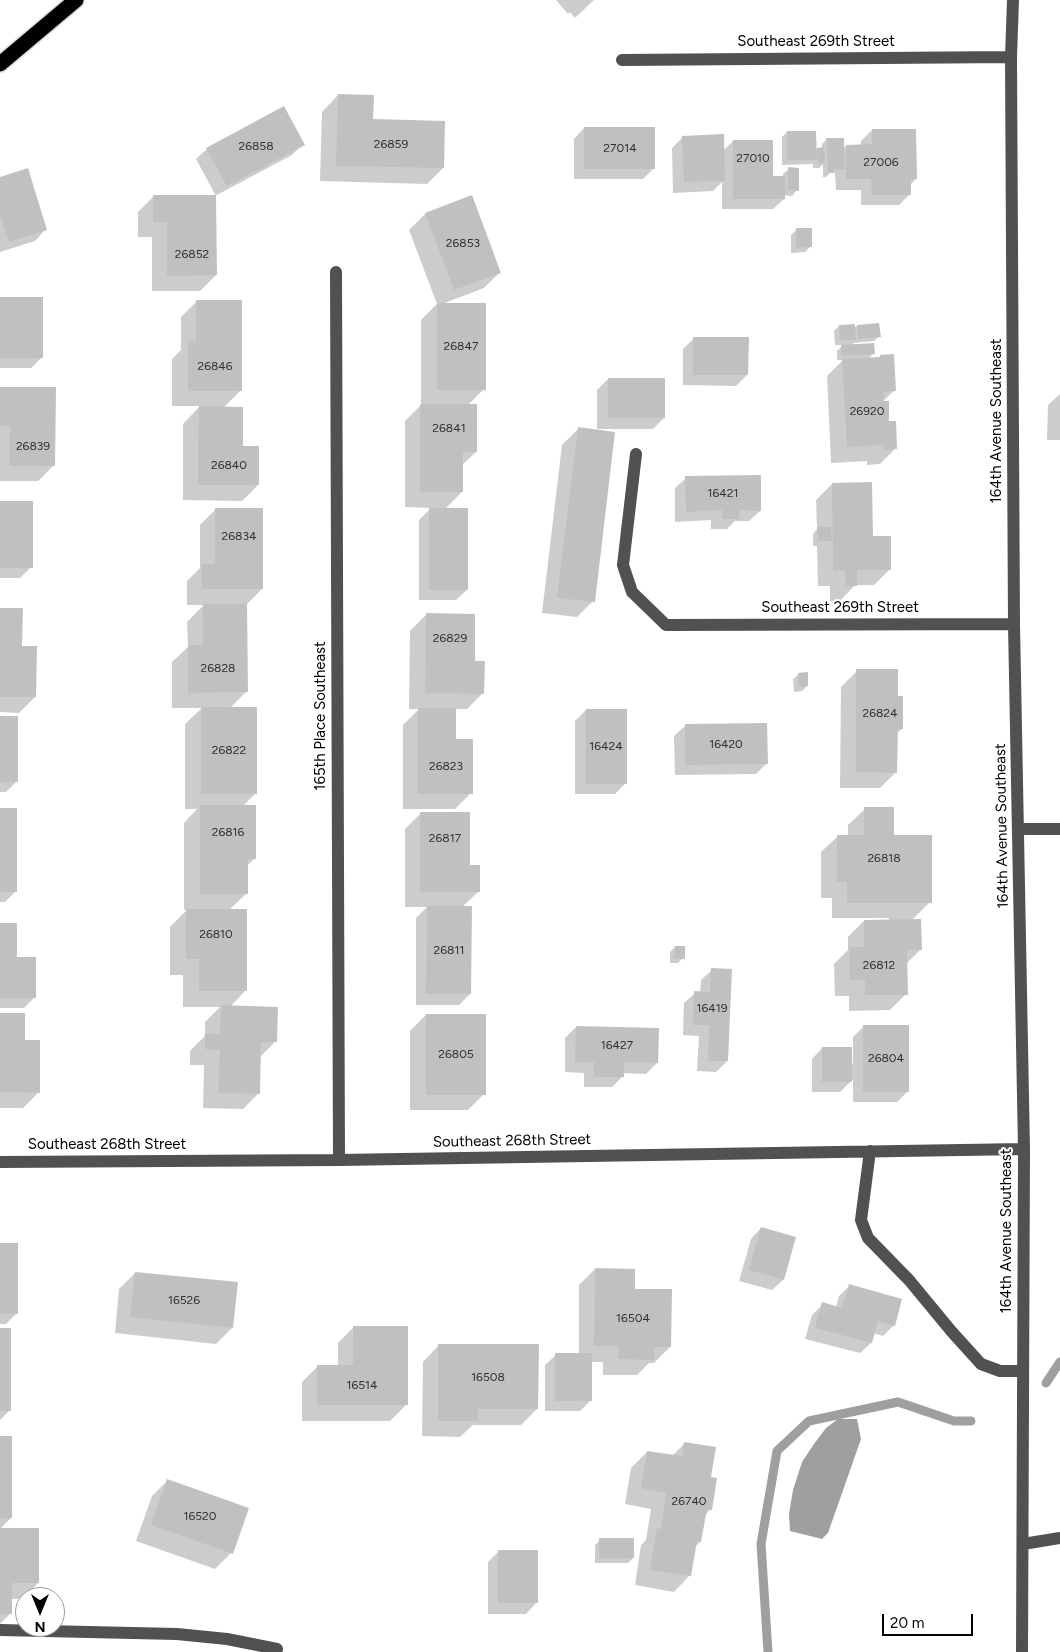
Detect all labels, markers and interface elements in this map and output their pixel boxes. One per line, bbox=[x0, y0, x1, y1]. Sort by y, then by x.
street label: Southeast 269th Street bbox=[737, 33, 895, 51]
house number: 26859 bbox=[374, 137, 408, 151]
house number: 26858 bbox=[238, 139, 274, 153]
house number: 27014 bbox=[603, 141, 637, 155]
house number: 27010 bbox=[736, 151, 770, 165]
house number: 27006 bbox=[863, 155, 899, 169]
house number: 26853 bbox=[446, 236, 480, 250]
house number: 26852 bbox=[175, 247, 209, 261]
house number: 26847 bbox=[444, 339, 478, 353]
street label: 164th Avenue Southeast bbox=[988, 339, 1006, 503]
house number: 26846 bbox=[197, 359, 233, 373]
house number: 26920 bbox=[850, 404, 884, 418]
house number: 26841 bbox=[432, 421, 466, 435]
house number: 26839 bbox=[16, 439, 50, 453]
house number: 26840 bbox=[211, 458, 247, 472]
house number: 16421 bbox=[708, 486, 738, 500]
house number: 26834 bbox=[222, 529, 256, 543]
street label: Southeast 269th Street bbox=[761, 599, 919, 617]
house number: 26829 bbox=[433, 631, 467, 645]
street label: 165th Place Southeast bbox=[312, 641, 330, 791]
house number: 26828 bbox=[201, 661, 235, 675]
house number: 26824 bbox=[862, 706, 898, 720]
house number: 16420 bbox=[709, 737, 743, 751]
house number: 16424 bbox=[589, 739, 623, 753]
house number: 26822 bbox=[212, 743, 246, 757]
street label: 164th Avenue Southeast bbox=[992, 743, 1012, 909]
house number: 26823 bbox=[429, 759, 463, 773]
house number: 26816 bbox=[212, 825, 244, 839]
house number: 26817 bbox=[429, 831, 461, 845]
house number: 26818 bbox=[867, 851, 901, 865]
house number: 26810 bbox=[199, 927, 233, 941]
house number: 26811 bbox=[434, 943, 464, 957]
house number: 26812 bbox=[863, 958, 895, 972]
house number: 16419 bbox=[697, 1001, 727, 1015]
house number: 16427 bbox=[601, 1038, 633, 1052]
house number: 26805 bbox=[438, 1047, 474, 1061]
house number: 26804 bbox=[868, 1051, 904, 1065]
street label: Southeast 268th Street bbox=[433, 1131, 591, 1151]
street label: Southeast 268th Street bbox=[28, 1136, 186, 1154]
street label: 164th Avenue Southeast bbox=[998, 1149, 1016, 1313]
house number: 16526 bbox=[168, 1293, 200, 1307]
house number: 16504 bbox=[616, 1311, 650, 1325]
house number: 16508 bbox=[471, 1370, 505, 1384]
house number: 16514 bbox=[346, 1378, 378, 1392]
house number: 26740 bbox=[671, 1494, 707, 1508]
house number: 16520 bbox=[183, 1509, 217, 1523]
north arrow bbox=[15, 1587, 65, 1637]
scale bar bbox=[885, 1604, 976, 1636]
text: 20 m bbox=[890, 1614, 924, 1632]
text: N bbox=[35, 1618, 45, 1635]

